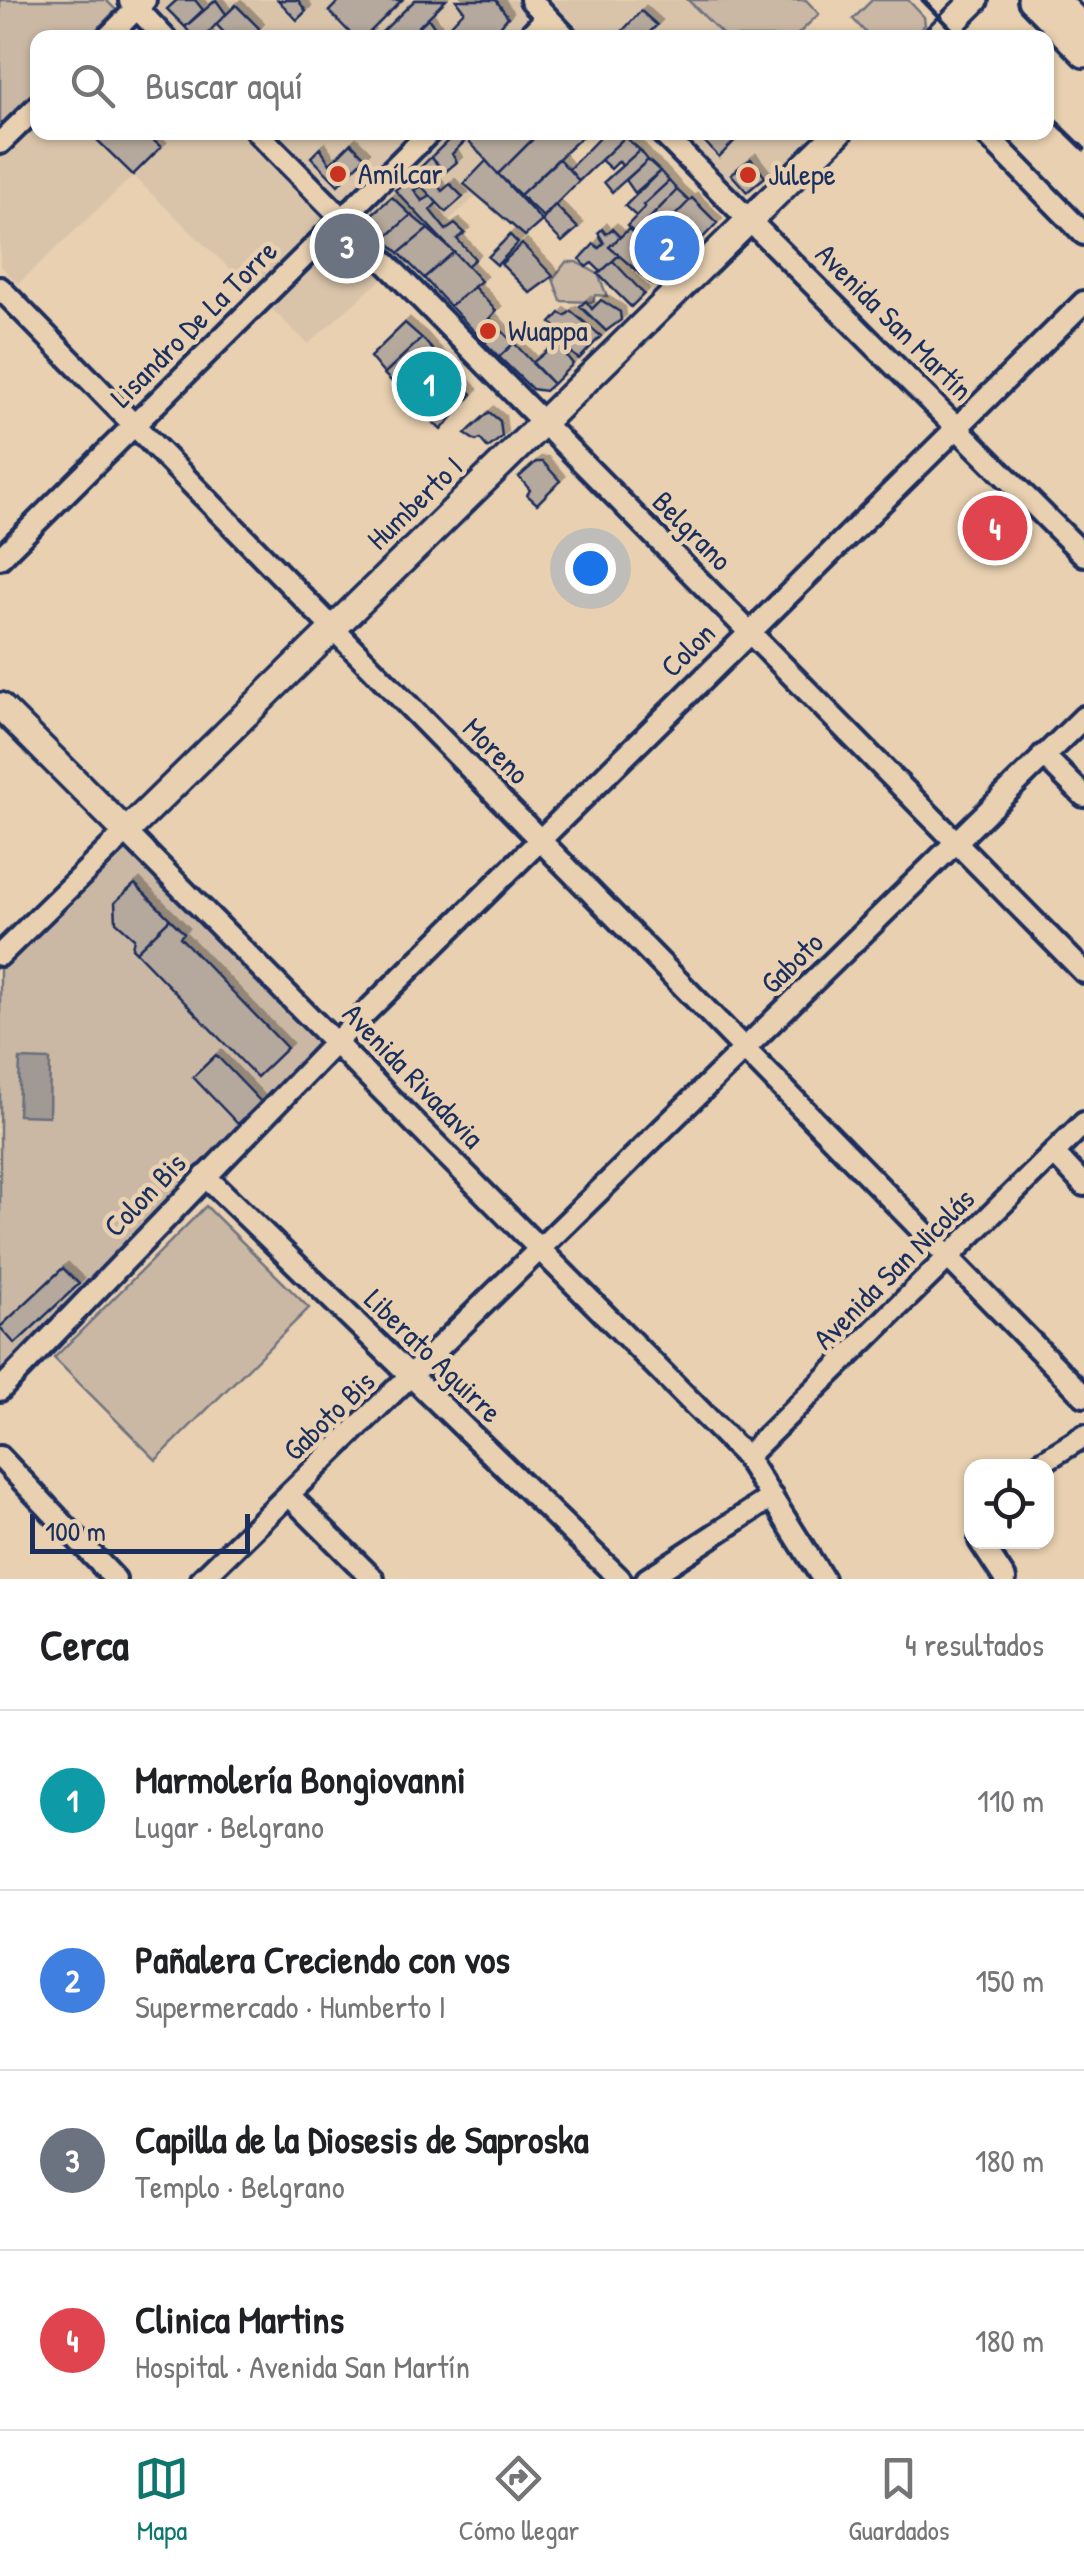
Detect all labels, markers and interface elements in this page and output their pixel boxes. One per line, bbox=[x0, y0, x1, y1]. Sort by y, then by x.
search box bbox=[30, 30, 1054, 140]
icon: search bbox=[65, 58, 120, 113]
text: Buscar aquí bbox=[145, 59, 303, 111]
place label: Amílcar bbox=[358, 153, 443, 193]
place label: Julepe bbox=[768, 154, 836, 194]
marker: Amílcar bbox=[327, 163, 349, 185]
marker: Julepe bbox=[737, 164, 759, 186]
pin: 3 bbox=[314, 208, 380, 284]
pin: 2 bbox=[634, 210, 700, 286]
street label: Lisandro De La Torre bbox=[101, 231, 286, 416]
street label: Avenida San Martín bbox=[807, 234, 982, 409]
place label: Wuappa bbox=[508, 310, 588, 350]
marker: Wuappa bbox=[477, 320, 499, 342]
pin: 1 bbox=[396, 346, 462, 422]
street label: Humberto I bbox=[358, 447, 471, 558]
street label: Belgrano bbox=[644, 482, 741, 579]
pin: 4 bbox=[962, 490, 1028, 566]
your location bbox=[565, 543, 616, 594]
street label: Colon bbox=[651, 613, 723, 685]
street label: Moreno bbox=[455, 708, 539, 792]
street label: Gaboto bbox=[751, 923, 831, 1002]
street label: Avenida Rivadavia bbox=[334, 994, 493, 1157]
street label: Colon Bis bbox=[94, 1144, 194, 1245]
street label: Avenida San Nicolás bbox=[804, 1179, 983, 1358]
street label: Liberato Aguirre bbox=[356, 1280, 511, 1431]
street label: Gaboto Bis bbox=[274, 1362, 383, 1469]
map controls bbox=[964, 1459, 1054, 1549]
button: locate bbox=[964, 1459, 1054, 1549]
scale bar bbox=[30, 1509, 250, 1553]
text: 100 m bbox=[45, 1512, 106, 1550]
text: Cerca bbox=[40, 1616, 129, 1673]
text: 4 resultados bbox=[905, 1623, 1044, 1666]
text: Marmolería Bongiovanni bbox=[135, 1753, 466, 1805]
text: 1 bbox=[67, 1779, 78, 1822]
text: 110 m bbox=[977, 1779, 1044, 1822]
text: Lugar · Belgrano bbox=[135, 1805, 324, 1848]
text: Pañalera Creciendo con vos bbox=[135, 1933, 510, 1985]
text: 2 bbox=[65, 1959, 80, 2002]
text: 150 m bbox=[975, 1959, 1044, 2002]
text: Supermercado · Humberto I bbox=[135, 1985, 446, 2028]
text: Capilla de la Diosesis de Saproska bbox=[135, 2113, 589, 2165]
text: 3 bbox=[65, 2139, 80, 2182]
text: 180 m bbox=[975, 2139, 1044, 2182]
text: Templo · Belgrano bbox=[135, 2165, 345, 2208]
text: Clinica Martins bbox=[135, 2293, 344, 2345]
text: 4 bbox=[66, 2319, 79, 2362]
text: 180 m bbox=[975, 2319, 1044, 2362]
text: Hospital · Avenida San Martín bbox=[135, 2345, 470, 2388]
tab: Mapa bbox=[134, 2451, 189, 2549]
tab: Cómo llegar bbox=[458, 2451, 579, 2549]
tab: Guardados bbox=[848, 2451, 949, 2549]

